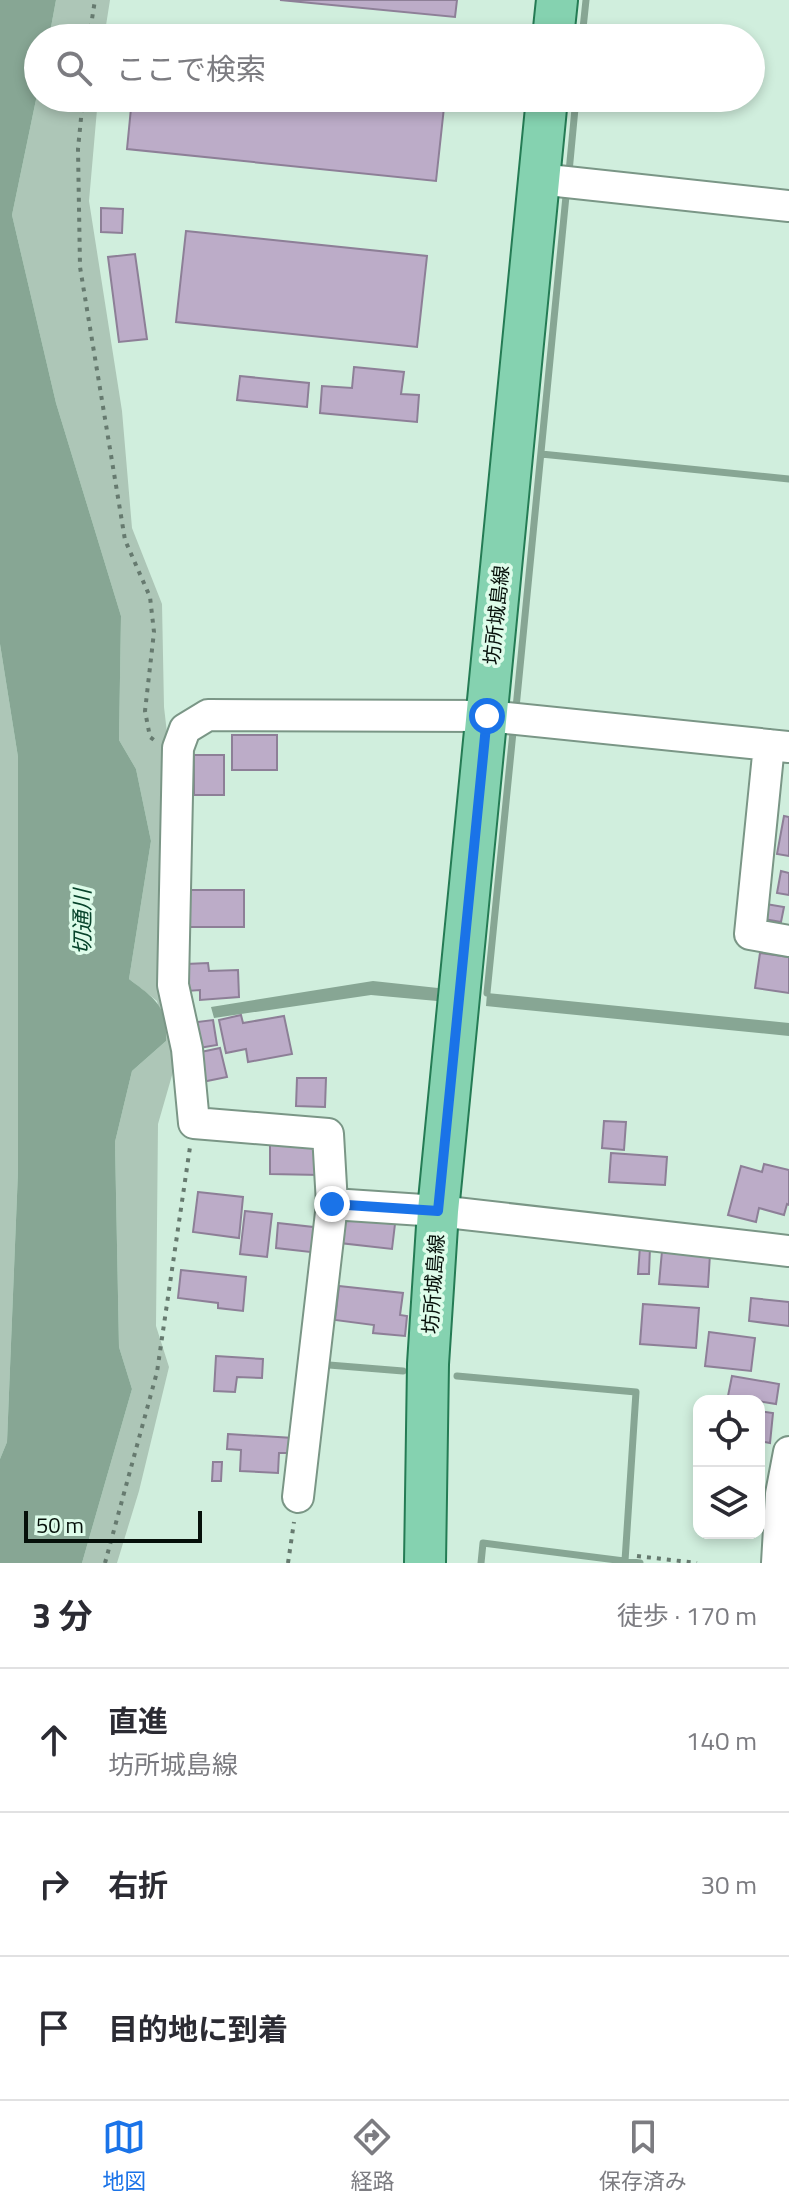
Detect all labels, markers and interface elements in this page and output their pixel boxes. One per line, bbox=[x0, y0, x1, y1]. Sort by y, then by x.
search box bbox=[24, 24, 765, 112]
icon: search bbox=[52, 46, 96, 90]
text: ここで検索 bbox=[116, 46, 266, 92]
street label: 坊所城島線 bbox=[475, 564, 517, 666]
route start bbox=[469, 698, 505, 734]
water label: 切通川 bbox=[65, 887, 99, 955]
route end bbox=[314, 1186, 350, 1222]
street label: 坊所城島線 bbox=[414, 1233, 452, 1335]
map controls bbox=[693, 1395, 765, 1539]
button: locate bbox=[693, 1395, 765, 1467]
button: layers bbox=[693, 1467, 765, 1539]
scale bar bbox=[24, 1507, 202, 1543]
text: 50 m bbox=[36, 1508, 84, 1542]
text: 3 分 bbox=[32, 1589, 93, 1641]
text: 徒歩 · 170 m bbox=[617, 1596, 757, 1635]
text: 直進 bbox=[108, 1698, 168, 1744]
icon: ahead bbox=[32, 1718, 76, 1762]
text: 140 m bbox=[686, 1721, 757, 1760]
text: 坊所城島線 bbox=[108, 1745, 238, 1784]
icon: right bbox=[32, 1862, 76, 1906]
text: 右折 bbox=[108, 1862, 168, 1908]
text: 30 m bbox=[700, 1865, 757, 1904]
icon: arrive bbox=[32, 2006, 76, 2050]
text: 目的地に到着 bbox=[108, 2006, 288, 2052]
tab: 地図 bbox=[102, 2115, 146, 2198]
tab: 経路 bbox=[350, 2115, 395, 2198]
tab: 保存済み bbox=[599, 2115, 687, 2198]

